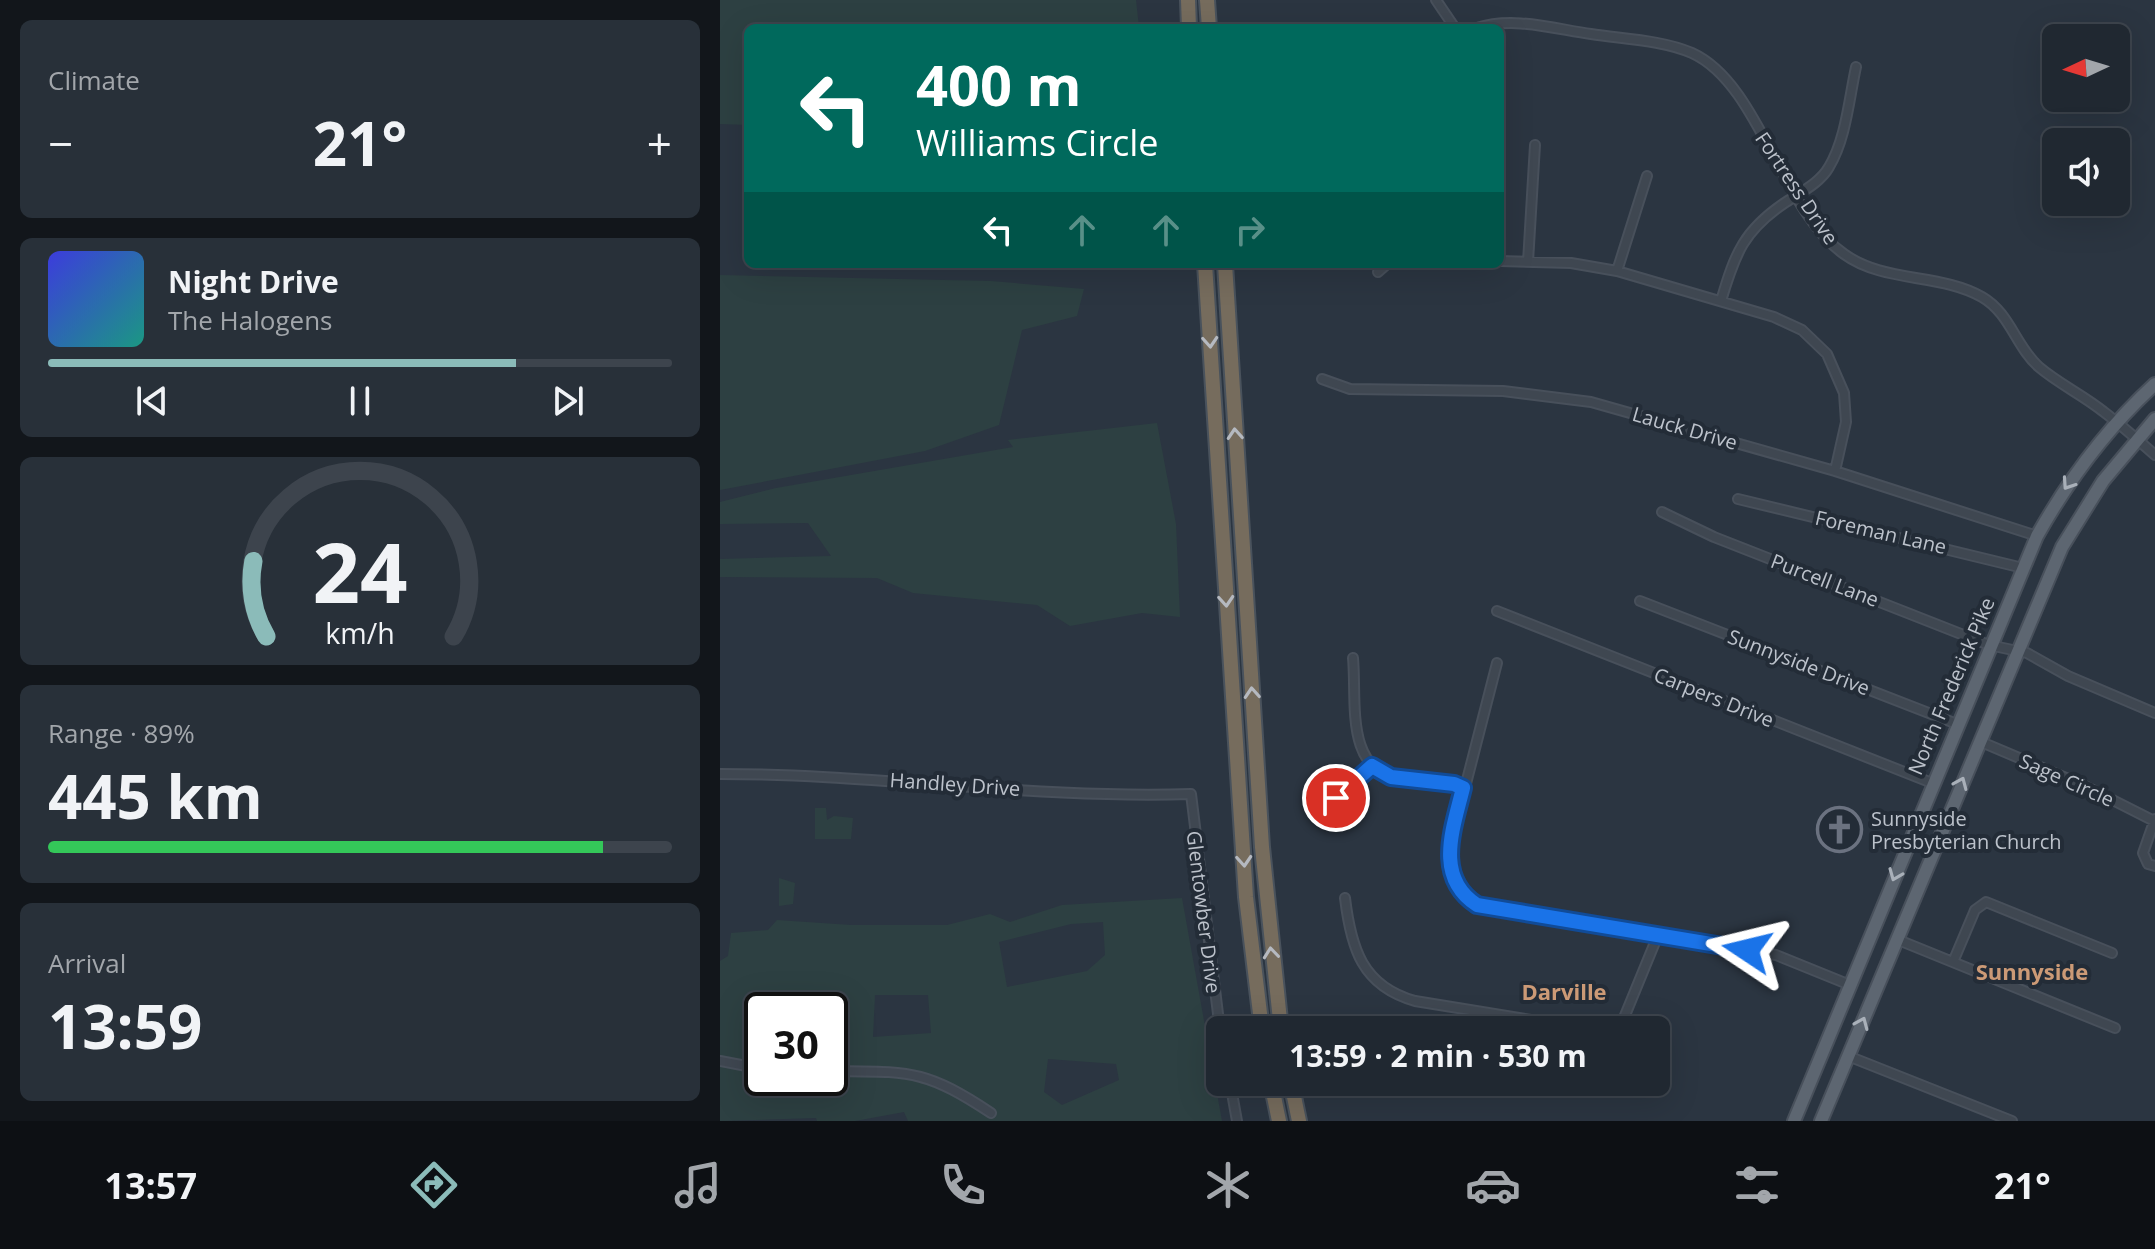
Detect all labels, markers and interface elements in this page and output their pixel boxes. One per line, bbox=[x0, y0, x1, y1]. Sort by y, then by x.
north arrow bbox=[2042, 24, 2130, 112]
map controls bbox=[2042, 24, 2130, 216]
text: 400 m bbox=[916, 46, 1082, 122]
icon: left bbox=[784, 56, 888, 160]
text: Climate bbox=[48, 62, 140, 98]
text: 21° bbox=[313, 102, 407, 184]
text: − bbox=[48, 113, 73, 173]
text: + bbox=[647, 113, 672, 173]
text: Williams Circle bbox=[916, 118, 1158, 167]
street label: Fortress Drive bbox=[1749, 126, 1845, 250]
button: sound bbox=[2042, 128, 2130, 216]
icon: left bbox=[976, 208, 1020, 252]
icon: ahead bbox=[1060, 208, 1104, 252]
icon: ahead bbox=[1144, 208, 1188, 252]
icon: right bbox=[1228, 208, 1272, 252]
text: Night Drive bbox=[168, 261, 339, 302]
text: The Halogens bbox=[168, 302, 333, 338]
one-way arrow bbox=[1201, 336, 1218, 349]
icon: previous bbox=[130, 379, 174, 423]
icon: pause bbox=[338, 379, 382, 423]
icon: next bbox=[546, 379, 590, 423]
street label: Lauck Drive bbox=[1629, 400, 1741, 456]
one-way arrow bbox=[1227, 427, 1244, 440]
one-way arrow bbox=[2063, 476, 2078, 490]
street label: Foreman Lane bbox=[1813, 504, 1949, 560]
text: 24 bbox=[312, 513, 408, 626]
street label: Purcell Lane bbox=[1767, 547, 1883, 613]
street label: North Frederick Pike bbox=[1901, 593, 2001, 779]
one-way arrow bbox=[1218, 595, 1235, 608]
text: km/h bbox=[325, 613, 395, 652]
street label: Sunnyside Drive bbox=[1724, 623, 1874, 701]
street label: Carpers Drive bbox=[1650, 661, 1778, 733]
one-way arrow bbox=[1244, 686, 1261, 699]
text: Range · 89% bbox=[48, 715, 195, 751]
street label: Sage Circle bbox=[2015, 747, 2119, 813]
text: 445 km bbox=[48, 755, 263, 837]
pin bbox=[1302, 764, 1370, 832]
street label: Handley Drive bbox=[889, 766, 1021, 802]
icon: arrive bbox=[1314, 776, 1358, 820]
one-way arrow bbox=[1951, 777, 1968, 791]
church icon: Sunnyside Presbyterian Church bbox=[1816, 805, 1864, 853]
place label: Sunnyside Presbyterian Church bbox=[1871, 805, 2062, 855]
street label: Glentowber Drive bbox=[1181, 829, 1227, 995]
one-way arrow bbox=[1235, 855, 1252, 868]
one-way arrow bbox=[1888, 867, 1905, 881]
position arrow bbox=[1705, 908, 1789, 992]
text: Arrival bbox=[48, 945, 126, 981]
one-way arrow bbox=[1263, 946, 1280, 959]
district label: Sunnyside bbox=[1976, 956, 2088, 986]
district label: Darville bbox=[1521, 976, 1607, 1006]
text: 13:59 bbox=[48, 985, 202, 1067]
speed limit sign: 30 bbox=[744, 992, 848, 1096]
one-way arrow bbox=[1852, 1017, 1868, 1031]
text: 13:59 · 2 min · 530 m bbox=[1289, 1035, 1587, 1076]
icon: directions bbox=[406, 1157, 462, 1213]
icon: music bbox=[670, 1157, 726, 1213]
icon: phone bbox=[935, 1157, 991, 1213]
icon: climate bbox=[1200, 1157, 1256, 1213]
icon: car bbox=[1465, 1157, 1521, 1213]
icon: filters bbox=[1729, 1157, 1785, 1213]
text: 13:57 bbox=[104, 1161, 197, 1210]
text: 21° bbox=[1994, 1161, 2051, 1210]

